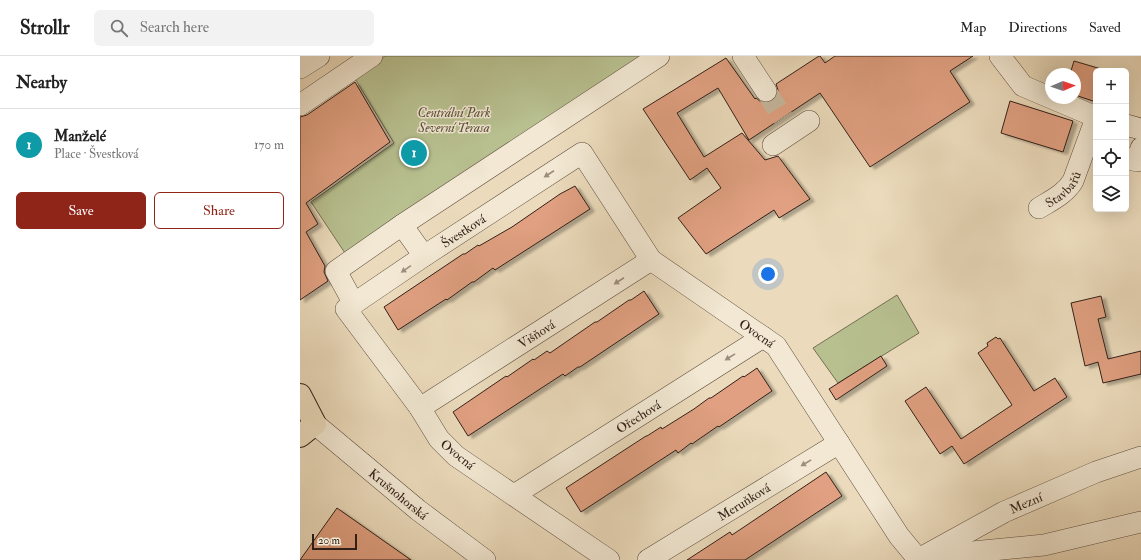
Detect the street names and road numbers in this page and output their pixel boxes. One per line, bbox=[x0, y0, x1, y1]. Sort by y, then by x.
street label: Stavbařů bbox=[1043, 169, 1085, 211]
street label: Švestková bbox=[437, 211, 489, 252]
street label: Višňová bbox=[515, 316, 559, 352]
street label: Ovocná bbox=[736, 316, 778, 352]
street label: Ořechová bbox=[613, 397, 665, 437]
street label: Ovocná bbox=[437, 436, 478, 474]
street label: Krušnohorská bbox=[365, 465, 431, 524]
street label: Meruňková bbox=[715, 480, 774, 525]
street label: Mezní bbox=[1007, 489, 1046, 518]

